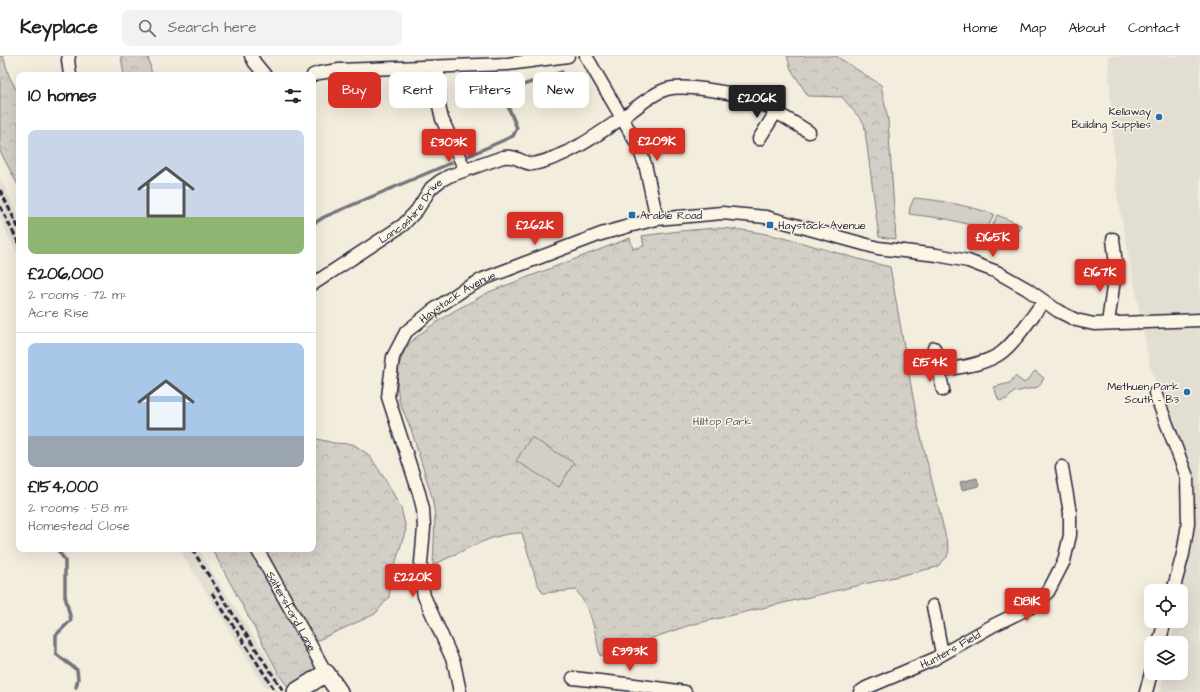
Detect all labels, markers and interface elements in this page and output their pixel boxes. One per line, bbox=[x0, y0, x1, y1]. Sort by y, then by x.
search box bbox=[122, 10, 402, 46]
text: Keyplace bbox=[20, 14, 98, 41]
icon: search bbox=[136, 17, 158, 39]
text: Search here bbox=[168, 17, 256, 38]
text: Home bbox=[963, 18, 998, 38]
text: Map bbox=[1020, 18, 1046, 38]
text: About bbox=[1068, 18, 1106, 38]
text: Contact bbox=[1128, 18, 1180, 38]
chip: Buy bbox=[328, 72, 381, 108]
chip: Rent bbox=[389, 72, 447, 108]
chip: Filters bbox=[455, 72, 525, 108]
chip: New bbox=[533, 72, 589, 108]
text: 10 homes bbox=[28, 84, 97, 108]
icon: filters bbox=[282, 85, 304, 107]
pin: £206K bbox=[729, 85, 785, 119]
text: £206K bbox=[738, 89, 776, 107]
place label: Kellaway Building Supplies bbox=[1072, 104, 1151, 133]
marker: Kellaway Building Supplies bbox=[1154, 112, 1164, 122]
pin: £209K bbox=[629, 128, 685, 162]
pin: £303K bbox=[421, 129, 477, 163]
text: £209K bbox=[638, 132, 676, 150]
text: £303K bbox=[431, 133, 467, 151]
icon: home bbox=[130, 156, 202, 228]
street label: Lancashire Drive bbox=[376, 175, 446, 247]
place label: Arable Road bbox=[640, 208, 703, 223]
marker: Arable Road bbox=[627, 210, 637, 220]
pin: £262K bbox=[507, 212, 563, 246]
text: £262K bbox=[516, 216, 554, 234]
place label: Haystack Avenue bbox=[778, 218, 866, 234]
marker: Haystack Avenue bbox=[765, 220, 775, 230]
pin: £165K bbox=[965, 224, 1021, 258]
text: £165K bbox=[976, 228, 1010, 246]
pin: £167K bbox=[1072, 259, 1128, 293]
text: £206,000 bbox=[28, 262, 103, 286]
text: £167K bbox=[1084, 263, 1116, 281]
street label: Haystack Avenue bbox=[416, 268, 498, 327]
text: 2 rooms · 72 m² bbox=[28, 286, 127, 304]
text: Acre Rise bbox=[28, 304, 89, 322]
pin: £154K bbox=[902, 349, 958, 383]
text: £154K bbox=[913, 353, 947, 371]
icon: home bbox=[130, 369, 202, 441]
place label: Methuen Park South - B3 bbox=[1107, 379, 1179, 407]
marker: Methuen Park South - B3 bbox=[1182, 387, 1192, 397]
park label: Hilltop Park bbox=[693, 414, 751, 429]
text: £154,000 bbox=[28, 475, 98, 499]
text: 2 rooms · 58 m² bbox=[28, 499, 129, 517]
text: Homestead Close bbox=[28, 517, 130, 535]
pin: £220K bbox=[385, 564, 441, 598]
street label: Saltersford Lane bbox=[263, 568, 320, 654]
text: £220K bbox=[394, 568, 432, 586]
map controls bbox=[1144, 584, 1188, 680]
button: locate bbox=[1144, 584, 1188, 628]
pin: £181K bbox=[999, 588, 1055, 622]
text: £181K bbox=[1014, 592, 1040, 610]
street label: Hunters Field bbox=[918, 627, 984, 672]
button: layers bbox=[1144, 636, 1188, 680]
pin: £393K bbox=[602, 638, 658, 672]
text: £393K bbox=[612, 642, 648, 660]

